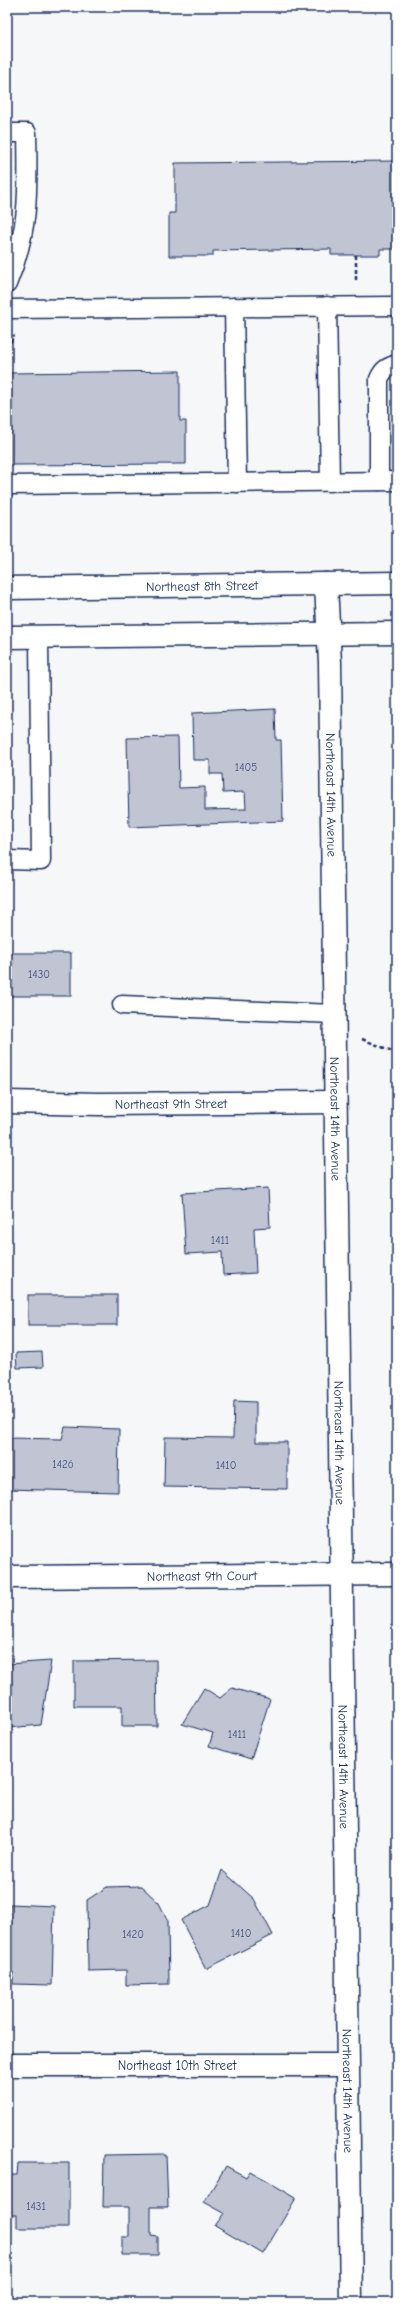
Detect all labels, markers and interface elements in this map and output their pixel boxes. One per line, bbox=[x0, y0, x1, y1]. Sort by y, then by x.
street label: Northeast 8th Street bbox=[146, 577, 260, 594]
street label: Northeast 14th Avenue bbox=[323, 733, 340, 858]
house number: 1405 bbox=[235, 761, 257, 774]
house number: 1430 bbox=[28, 968, 50, 981]
street label: Northeast 14th Avenue bbox=[328, 1057, 344, 1181]
street label: Northeast 9th Street bbox=[115, 1095, 229, 1111]
house number: 1411 bbox=[211, 1234, 229, 1247]
street label: Northeast 14th Avenue bbox=[332, 1381, 348, 1505]
house number: 1426 bbox=[52, 1458, 74, 1471]
house number: 1410 bbox=[216, 1459, 236, 1472]
street label: Northeast 9th Court bbox=[147, 1568, 259, 1583]
street label: Northeast 14th Avenue bbox=[336, 1705, 352, 1829]
house number: 1411 bbox=[228, 1728, 246, 1741]
house number: 1410 bbox=[231, 1927, 251, 1940]
house number: 1420 bbox=[122, 1928, 144, 1941]
street label: Northeast 14th Avenue bbox=[340, 2029, 357, 2153]
street label: Northeast 10th Street bbox=[118, 2058, 238, 2073]
house number: 1431 bbox=[26, 2200, 46, 2213]

